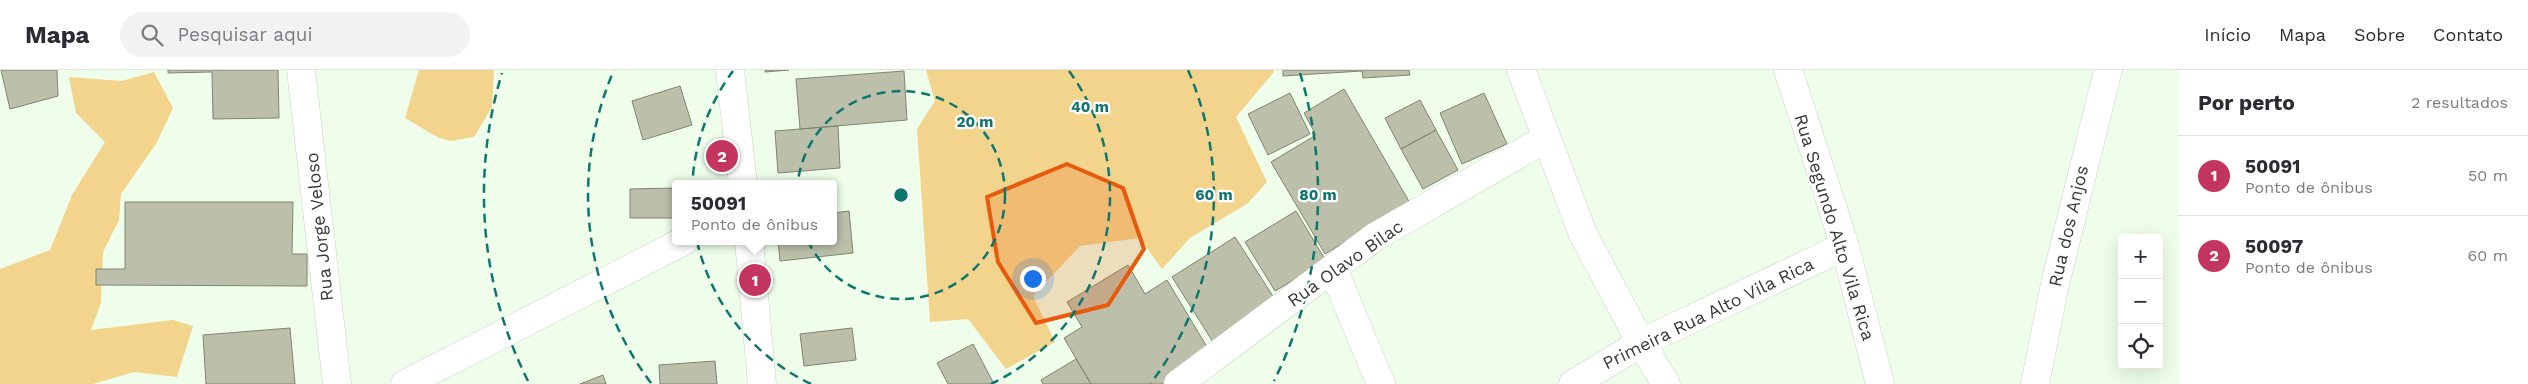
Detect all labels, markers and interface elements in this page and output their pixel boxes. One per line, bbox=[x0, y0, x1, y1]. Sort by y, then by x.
search box bbox=[120, 12, 470, 57]
text: Mapa bbox=[25, 21, 90, 49]
icon: search bbox=[138, 21, 166, 49]
text: Pesquisar aqui bbox=[178, 23, 313, 46]
text: Início bbox=[2204, 24, 2251, 45]
text: Mapa bbox=[2279, 24, 2326, 45]
text: Sobre bbox=[2354, 24, 2405, 45]
text: Contato bbox=[2433, 24, 2503, 45]
text: Por perto bbox=[2198, 90, 2295, 115]
text: 2 resultados bbox=[2411, 93, 2508, 112]
text: 40 m bbox=[1071, 98, 1109, 116]
street label: Rua Segundo Alto Vila Rica bbox=[1790, 111, 1880, 343]
text: 20 m bbox=[956, 113, 994, 131]
pin: 2 bbox=[706, 137, 738, 175]
street label: Rua Jorge Veloso bbox=[301, 152, 337, 302]
text: 50091 bbox=[2245, 155, 2300, 178]
street label: Rua dos Anjos bbox=[2044, 163, 2092, 289]
text: 1 bbox=[2211, 166, 2217, 185]
text: 50 m bbox=[2468, 166, 2508, 185]
text: Ponto de ônibus bbox=[2245, 178, 2373, 197]
popup bbox=[672, 180, 837, 245]
centre of rings bbox=[892, 186, 910, 204]
text: 60 m bbox=[1195, 186, 1233, 204]
text: 80 m bbox=[1299, 186, 1337, 204]
text: 50091 bbox=[691, 192, 746, 215]
text: Ponto de ônibus bbox=[691, 215, 818, 234]
street label: Rua Olavo Bilac bbox=[1283, 215, 1407, 311]
map controls bbox=[2118, 234, 2163, 369]
button: + bbox=[2118, 234, 2163, 279]
text: 50097 bbox=[2245, 235, 2303, 258]
text: 2 bbox=[2209, 246, 2219, 265]
text: 60 m bbox=[2468, 246, 2508, 265]
street label: Primeira Rua Alto Vila Rica bbox=[1599, 253, 1817, 373]
text: Ponto de ônibus bbox=[2245, 258, 2373, 277]
pin: 1 bbox=[739, 261, 771, 299]
your location bbox=[1020, 266, 1046, 292]
button: − bbox=[2118, 279, 2163, 324]
button: locate bbox=[2118, 324, 2163, 369]

